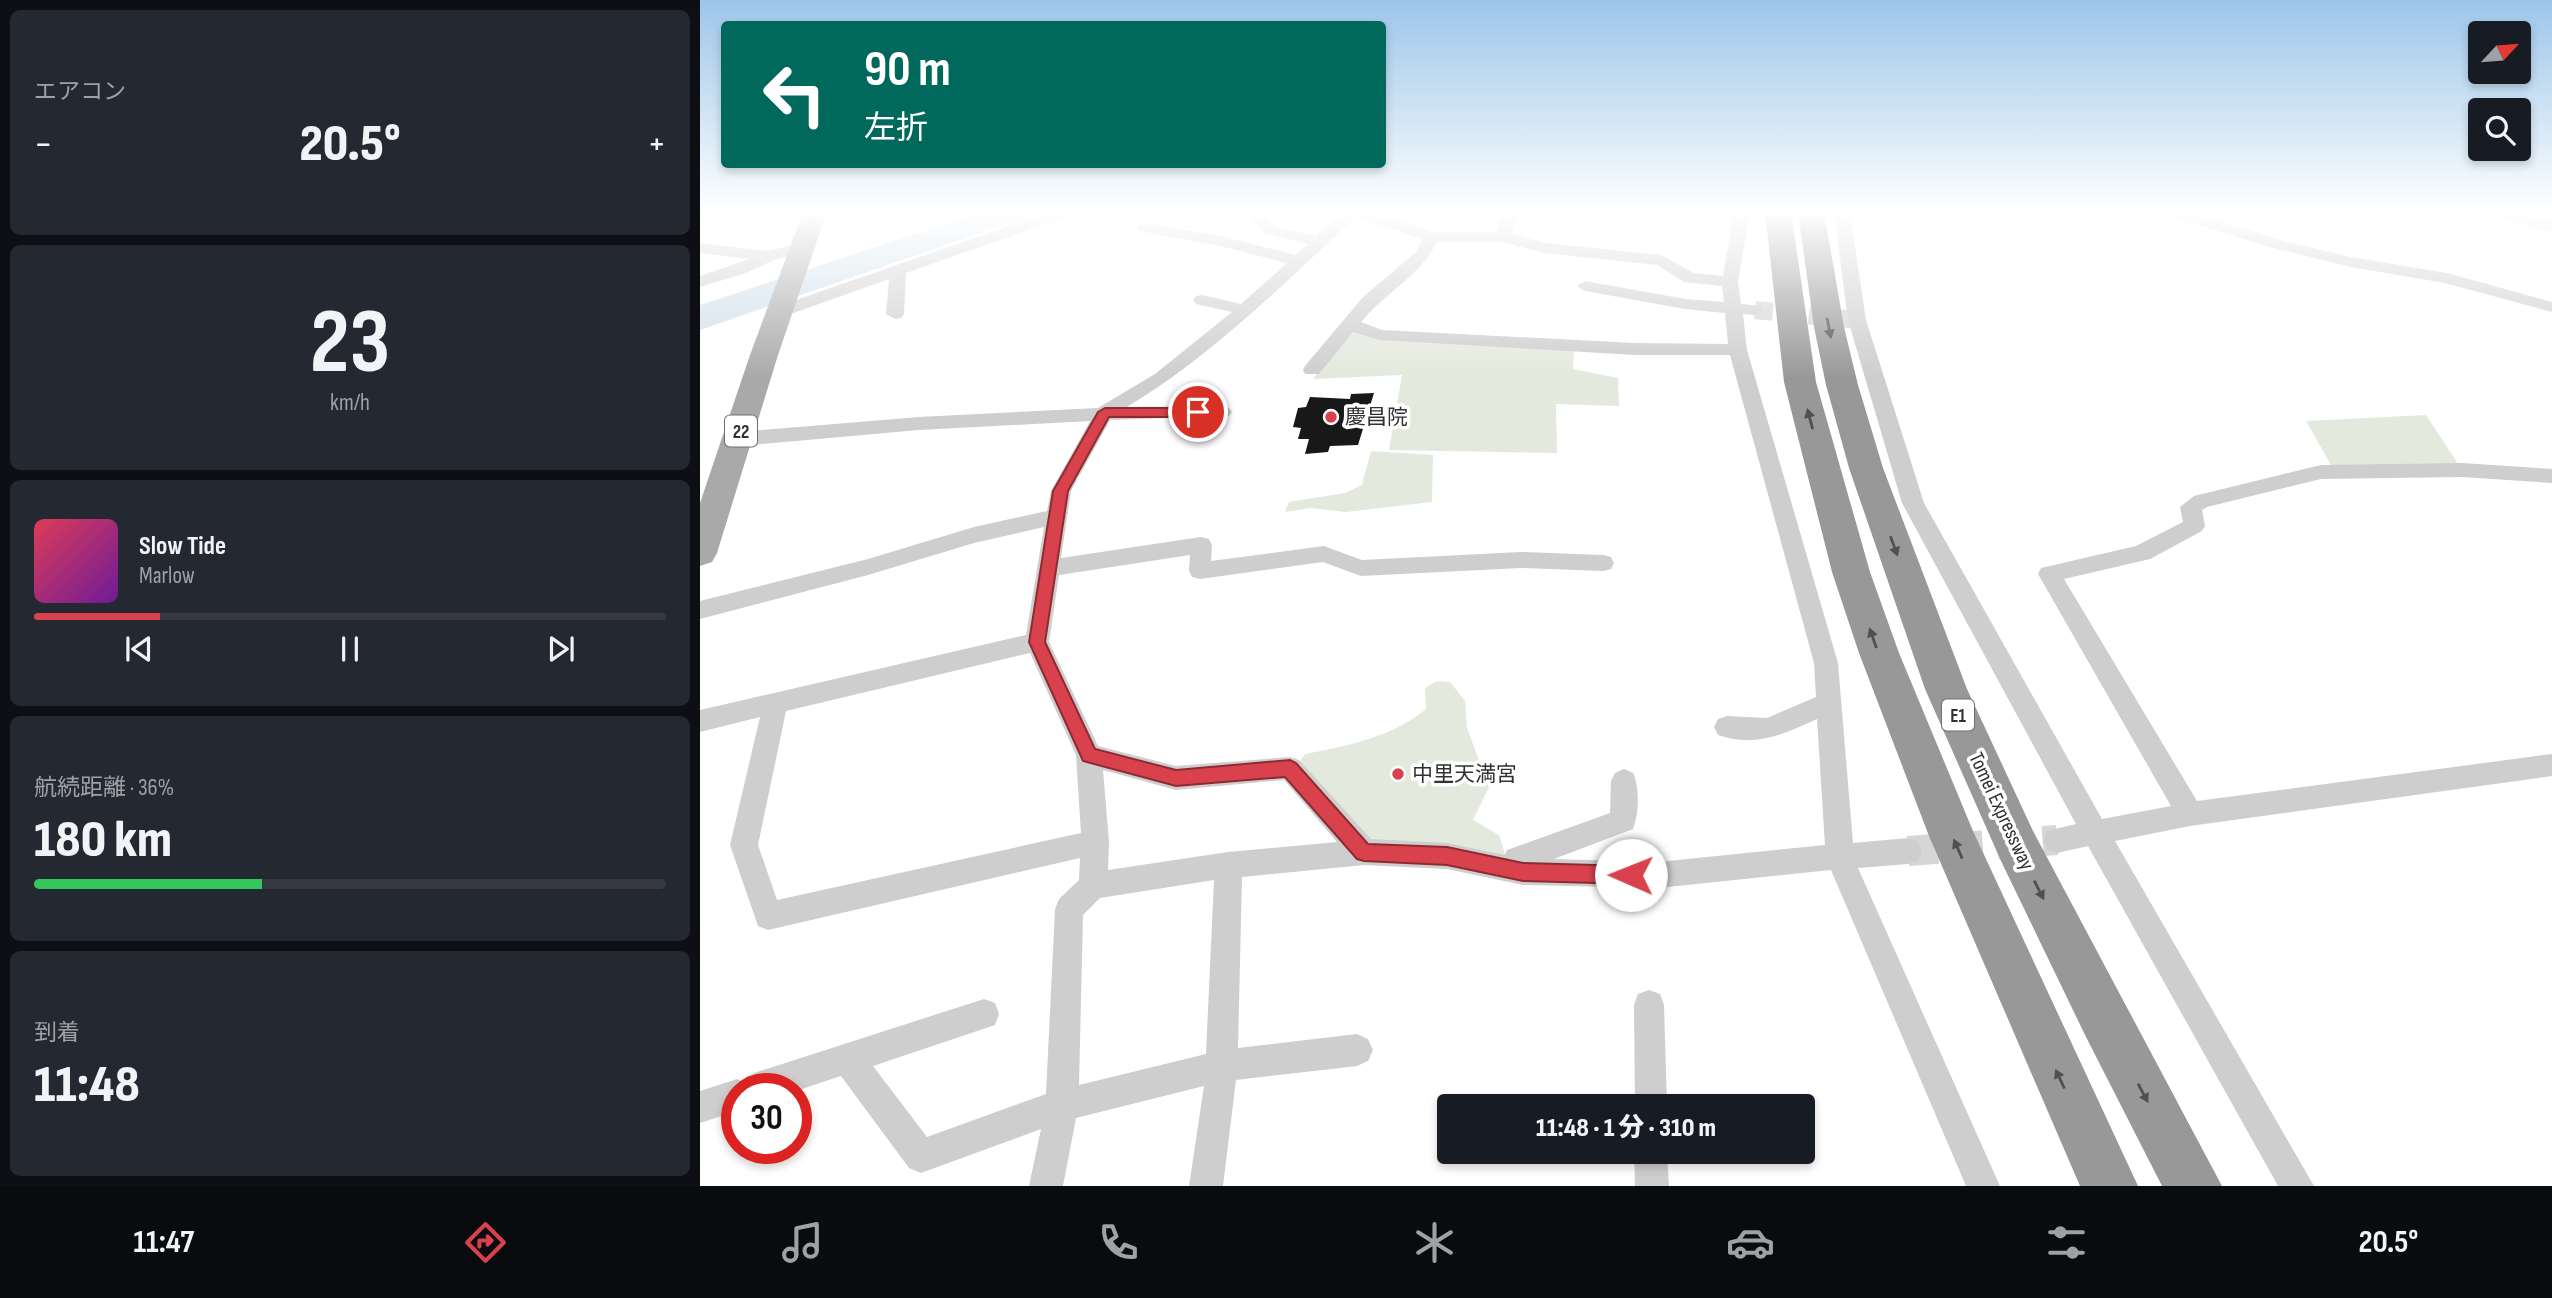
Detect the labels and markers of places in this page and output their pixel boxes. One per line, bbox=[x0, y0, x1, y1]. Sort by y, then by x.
pin bbox=[1168, 382, 1228, 442]
place label: 慶昌院 bbox=[1345, 405, 1408, 430]
marker: 慶昌院 bbox=[1323, 409, 1339, 425]
place label: 中里天満宮 bbox=[1412, 762, 1517, 787]
marker: 中里天満宮 bbox=[1390, 766, 1406, 782]

